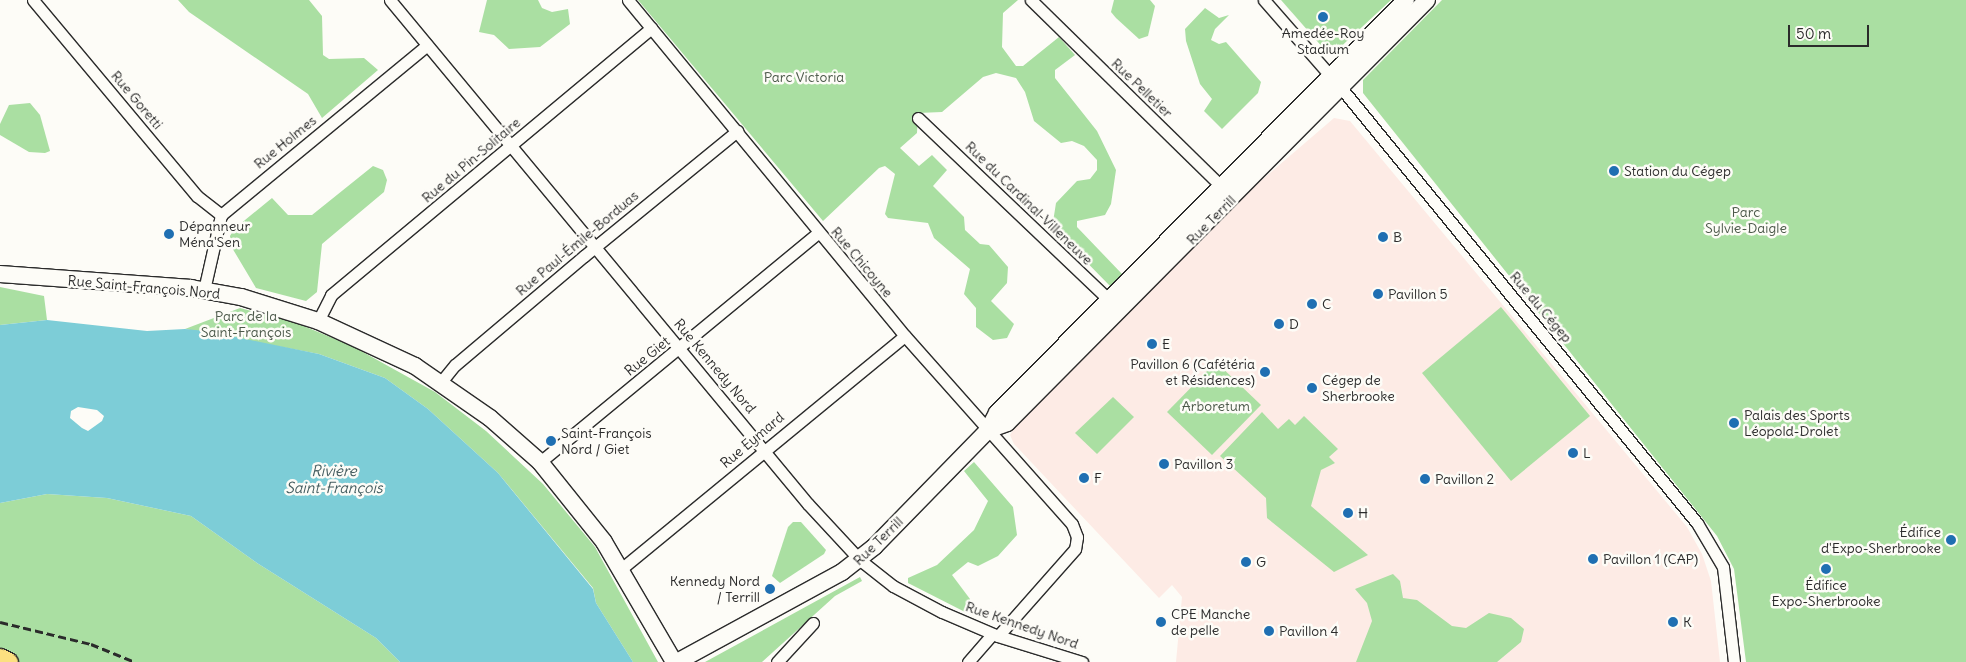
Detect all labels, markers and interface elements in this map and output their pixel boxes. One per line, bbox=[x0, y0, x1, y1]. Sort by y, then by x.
marker: Amedée-Roy Stadium bbox=[1317, 11, 1329, 23]
scale bar bbox=[1791, 15, 1872, 47]
text: 50 m bbox=[1796, 24, 1831, 43]
place label: Amedée-Roy Stadium bbox=[1282, 25, 1364, 58]
street label: Rue Pelletier bbox=[1108, 55, 1176, 121]
street label: Rue Goretti bbox=[108, 67, 166, 133]
park label: Parc Victoria bbox=[764, 69, 844, 85]
street label: Rue Holmes bbox=[251, 112, 319, 172]
street label: Rue du Pin-Solitaire bbox=[418, 114, 524, 206]
street label: Rue du Cardinal-Villeneuve bbox=[962, 138, 1096, 268]
place label: Station du Cégep bbox=[1624, 163, 1731, 179]
marker: Station du Cégep bbox=[1608, 165, 1620, 177]
street label: Rue Paul-Émile-Borduas bbox=[512, 187, 642, 299]
street label: Rue Terrill bbox=[1183, 192, 1239, 248]
park label: Parc Sylvie-Daigle bbox=[1705, 204, 1787, 236]
place label: Dépanneur Ména'Sen bbox=[179, 218, 250, 250]
street label: Rue Chicoyne bbox=[828, 223, 896, 301]
marker: Dépanneur Ména'Sen bbox=[163, 228, 175, 240]
place label: B bbox=[1393, 229, 1402, 245]
marker: B bbox=[1377, 231, 1389, 243]
street label: Rue du Cégep bbox=[1507, 268, 1575, 346]
street label: Rue Saint-François Nord bbox=[67, 272, 221, 302]
place label: Pavillon 5 bbox=[1388, 286, 1448, 302]
marker: Pavillon 5 bbox=[1372, 288, 1384, 300]
place label: C bbox=[1322, 296, 1331, 312]
marker: C bbox=[1306, 298, 1318, 310]
park label: Parc de la Saint-François bbox=[201, 308, 291, 341]
street label: Rue Kennedy Nord bbox=[671, 315, 759, 417]
place label: D bbox=[1289, 316, 1299, 332]
marker: D bbox=[1273, 318, 1285, 330]
street label: Rue Giet bbox=[621, 333, 673, 379]
place label: E bbox=[1162, 336, 1170, 352]
marker: E bbox=[1146, 338, 1158, 350]
place label: Pavillon 6 (Cafétéria et Résidences) bbox=[1130, 356, 1255, 388]
marker: Pavillon 6 (Cafétéria et Résidences) bbox=[1259, 366, 1271, 378]
place label: Cégep de Sherbrooke bbox=[1322, 372, 1395, 404]
marker: Cégep de Sherbrooke bbox=[1306, 382, 1318, 394]
park label: Arboretum bbox=[1182, 398, 1250, 414]
place label: Palais des Sports Léopold-Drolet bbox=[1744, 407, 1850, 440]
street label: Rue Eymard bbox=[717, 409, 787, 471]
marker: Palais des Sports Léopold-Drolet bbox=[1728, 417, 1740, 429]
place label: Saint-François Nord / Giet bbox=[561, 425, 652, 458]
marker: Saint-François Nord / Giet bbox=[545, 435, 557, 447]
place label: L bbox=[1583, 445, 1591, 461]
marker: L bbox=[1567, 447, 1579, 459]
place label: Pavillon 3 bbox=[1174, 456, 1234, 472]
marker: Pavillon 3 bbox=[1158, 458, 1170, 470]
water label: Rivière Saint-François bbox=[285, 461, 383, 496]
place label: F bbox=[1094, 470, 1102, 486]
place label: Pavillon 2 bbox=[1435, 471, 1494, 487]
marker: F bbox=[1078, 472, 1090, 484]
marker: Pavillon 2 bbox=[1419, 473, 1431, 485]
place label: H bbox=[1358, 505, 1368, 521]
marker: H bbox=[1342, 507, 1354, 519]
street label: Rue Terrill bbox=[850, 513, 906, 569]
place label: Édifice d'Expo-Sherbrooke bbox=[1821, 524, 1941, 556]
marker: Édifice d'Expo-Sherbrooke bbox=[1945, 534, 1957, 546]
place label: Pavillon 1 (CAP) bbox=[1603, 551, 1698, 567]
marker: Pavillon 1 (CAP) bbox=[1587, 553, 1599, 565]
place label: G bbox=[1256, 554, 1266, 570]
marker: G bbox=[1240, 556, 1252, 568]
marker: Édifice Expo-Sherbrooke bbox=[1820, 563, 1832, 575]
place label: Kennedy Nord / Terrill bbox=[670, 573, 760, 606]
place label: Édifice Expo-Sherbrooke bbox=[1771, 577, 1881, 610]
marker: Kennedy Nord / Terrill bbox=[764, 583, 776, 595]
street label: Rue Kennedy Nord bbox=[963, 598, 1081, 652]
place label: CPE Manche de pelle bbox=[1171, 606, 1250, 638]
place label: K bbox=[1683, 614, 1692, 630]
marker: CPE Manche de pelle bbox=[1155, 616, 1167, 628]
marker: K bbox=[1667, 616, 1679, 628]
place label: Pavillon 4 bbox=[1279, 623, 1339, 639]
marker: Pavillon 4 bbox=[1263, 625, 1275, 637]

